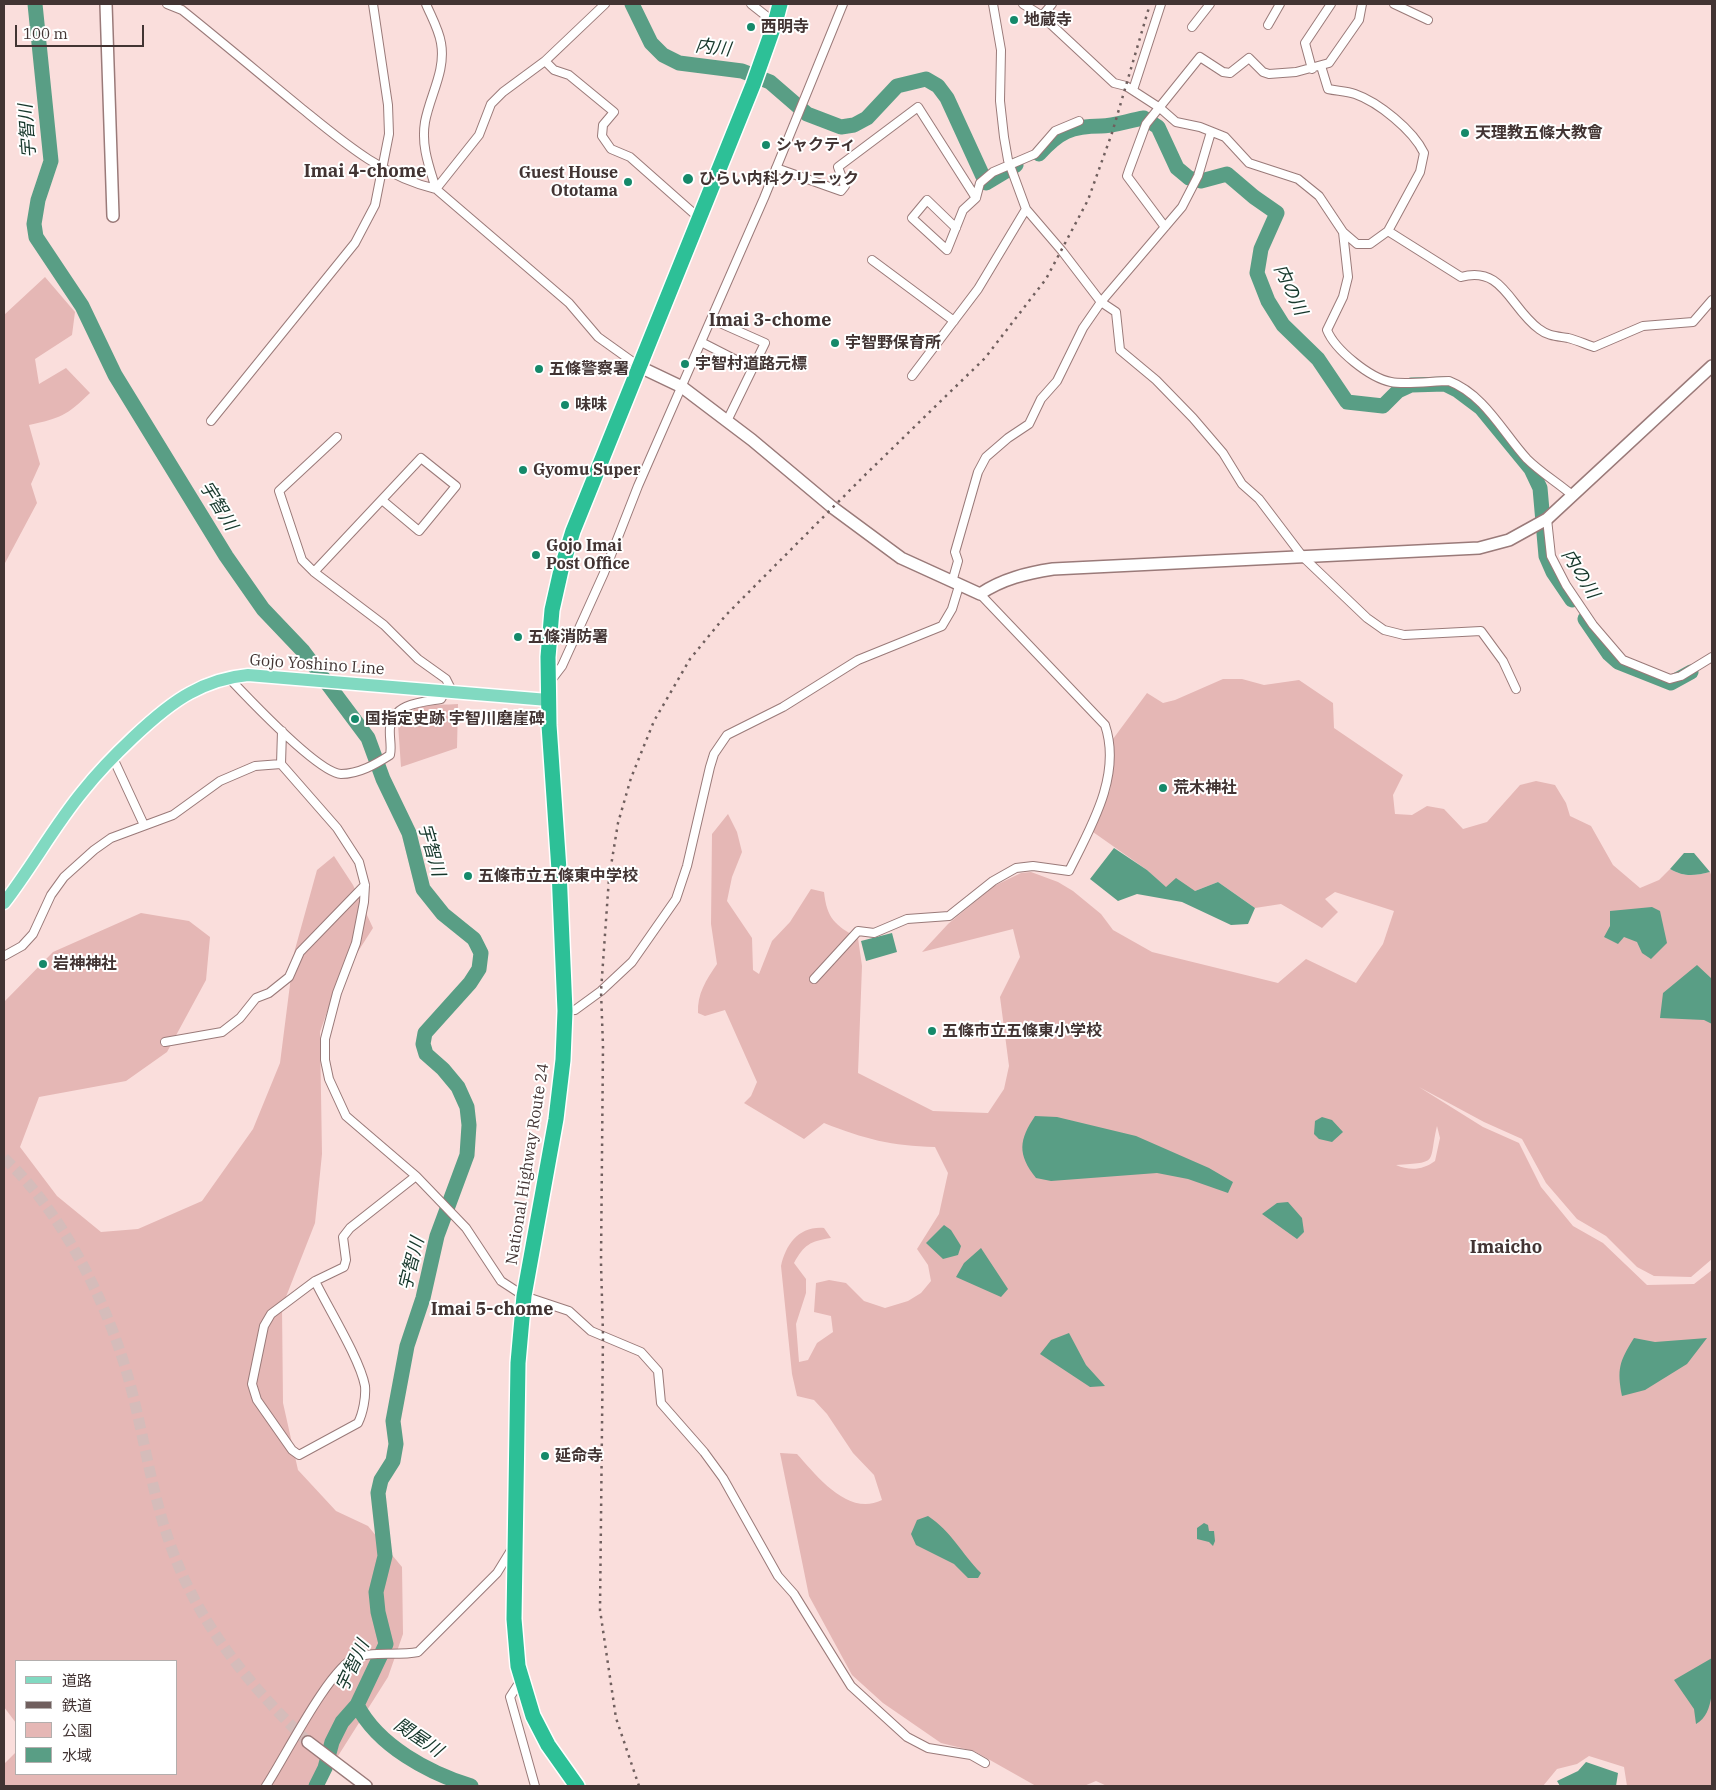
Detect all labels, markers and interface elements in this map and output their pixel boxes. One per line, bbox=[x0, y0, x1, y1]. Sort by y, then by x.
place label: 地蔵寺 bbox=[1024, 10, 1072, 30]
marker: 地蔵寺 bbox=[1008, 14, 1020, 26]
scale bar bbox=[18, 15, 146, 47]
place label: 西明寺 bbox=[761, 17, 809, 37]
marker: 西明寺 bbox=[745, 21, 757, 33]
text: 100 m bbox=[23, 24, 68, 43]
water label: 内川 bbox=[694, 35, 732, 61]
water label: 宇智川 bbox=[15, 103, 41, 159]
place label: 天理教五條大教會 bbox=[1475, 123, 1603, 143]
marker: 天理教五條大教會 bbox=[1459, 127, 1471, 139]
place label: シャクティ bbox=[776, 135, 856, 155]
marker: シャクティ bbox=[760, 139, 772, 151]
district label: Imai 4-chome bbox=[304, 161, 426, 183]
place label: Guest House Ototama bbox=[519, 163, 618, 201]
place label: ひらい内科クリニック bbox=[699, 169, 859, 189]
marker: ひらい内科クリニック bbox=[681, 172, 695, 186]
marker: Guest House Ototama bbox=[622, 176, 634, 188]
water label: 内の川 bbox=[1269, 261, 1311, 319]
district label: Imai 3-chome bbox=[709, 310, 831, 332]
place label: 宇智野保育所 bbox=[845, 333, 941, 353]
marker: 宇智野保育所 bbox=[829, 337, 841, 349]
place label: 宇智村道路元標 bbox=[695, 354, 807, 374]
marker: 宇智村道路元標 bbox=[679, 358, 691, 370]
place label: 五條警察署 bbox=[549, 359, 629, 379]
marker: 五條警察署 bbox=[533, 363, 545, 375]
place label: 味味 bbox=[575, 395, 607, 415]
marker: 味味 bbox=[559, 399, 571, 411]
place label: Gyomu Super bbox=[533, 460, 641, 480]
marker: Gyomu Super bbox=[517, 464, 529, 476]
water label: 宇智川 bbox=[195, 477, 241, 535]
place label: Gojo Imai Post Office bbox=[546, 536, 630, 574]
water label: 内の川 bbox=[1557, 545, 1603, 603]
marker: Gojo Imai Post Office bbox=[530, 549, 542, 561]
place label: 五條消防署 bbox=[528, 627, 608, 647]
marker: 五條消防署 bbox=[512, 631, 524, 643]
street label: Gojo Yoshino Line bbox=[249, 651, 385, 679]
place label: 国指定史跡 宇智川磨崖碑 bbox=[365, 709, 545, 729]
marker: 国指定史跡 宇智川磨崖碑 bbox=[349, 713, 361, 725]
place label: 荒木神社 bbox=[1173, 778, 1237, 798]
marker: 荒木神社 bbox=[1157, 782, 1169, 794]
water label: 宇智川 bbox=[413, 821, 449, 879]
place label: 五條市立五條東中学校 bbox=[478, 866, 638, 886]
marker: 五條市立五條東中学校 bbox=[462, 870, 474, 882]
place label: 岩神神社 bbox=[53, 954, 117, 974]
marker: 岩神神社 bbox=[37, 958, 49, 970]
place label: 五條市立五條東小学校 bbox=[942, 1021, 1102, 1041]
marker: 五條市立五條東小学校 bbox=[926, 1025, 938, 1037]
street label: National Highway Route 24 bbox=[503, 1062, 553, 1266]
water label: 宇智川 bbox=[395, 1235, 429, 1293]
district label: Imaicho bbox=[1470, 1237, 1542, 1259]
district label: Imai 5-chome bbox=[431, 1299, 553, 1321]
place label: 延命寺 bbox=[555, 1446, 603, 1466]
marker: 延命寺 bbox=[539, 1450, 551, 1462]
water label: 宇智川 bbox=[332, 1637, 374, 1695]
legend bbox=[15, 1660, 178, 1775]
text: 道路 bbox=[62, 1671, 92, 1690]
text: 鉄道 bbox=[62, 1696, 92, 1715]
water label: 関屋川 bbox=[390, 1714, 446, 1762]
text: 公園 bbox=[62, 1721, 92, 1740]
text: 水域 bbox=[62, 1746, 92, 1765]

